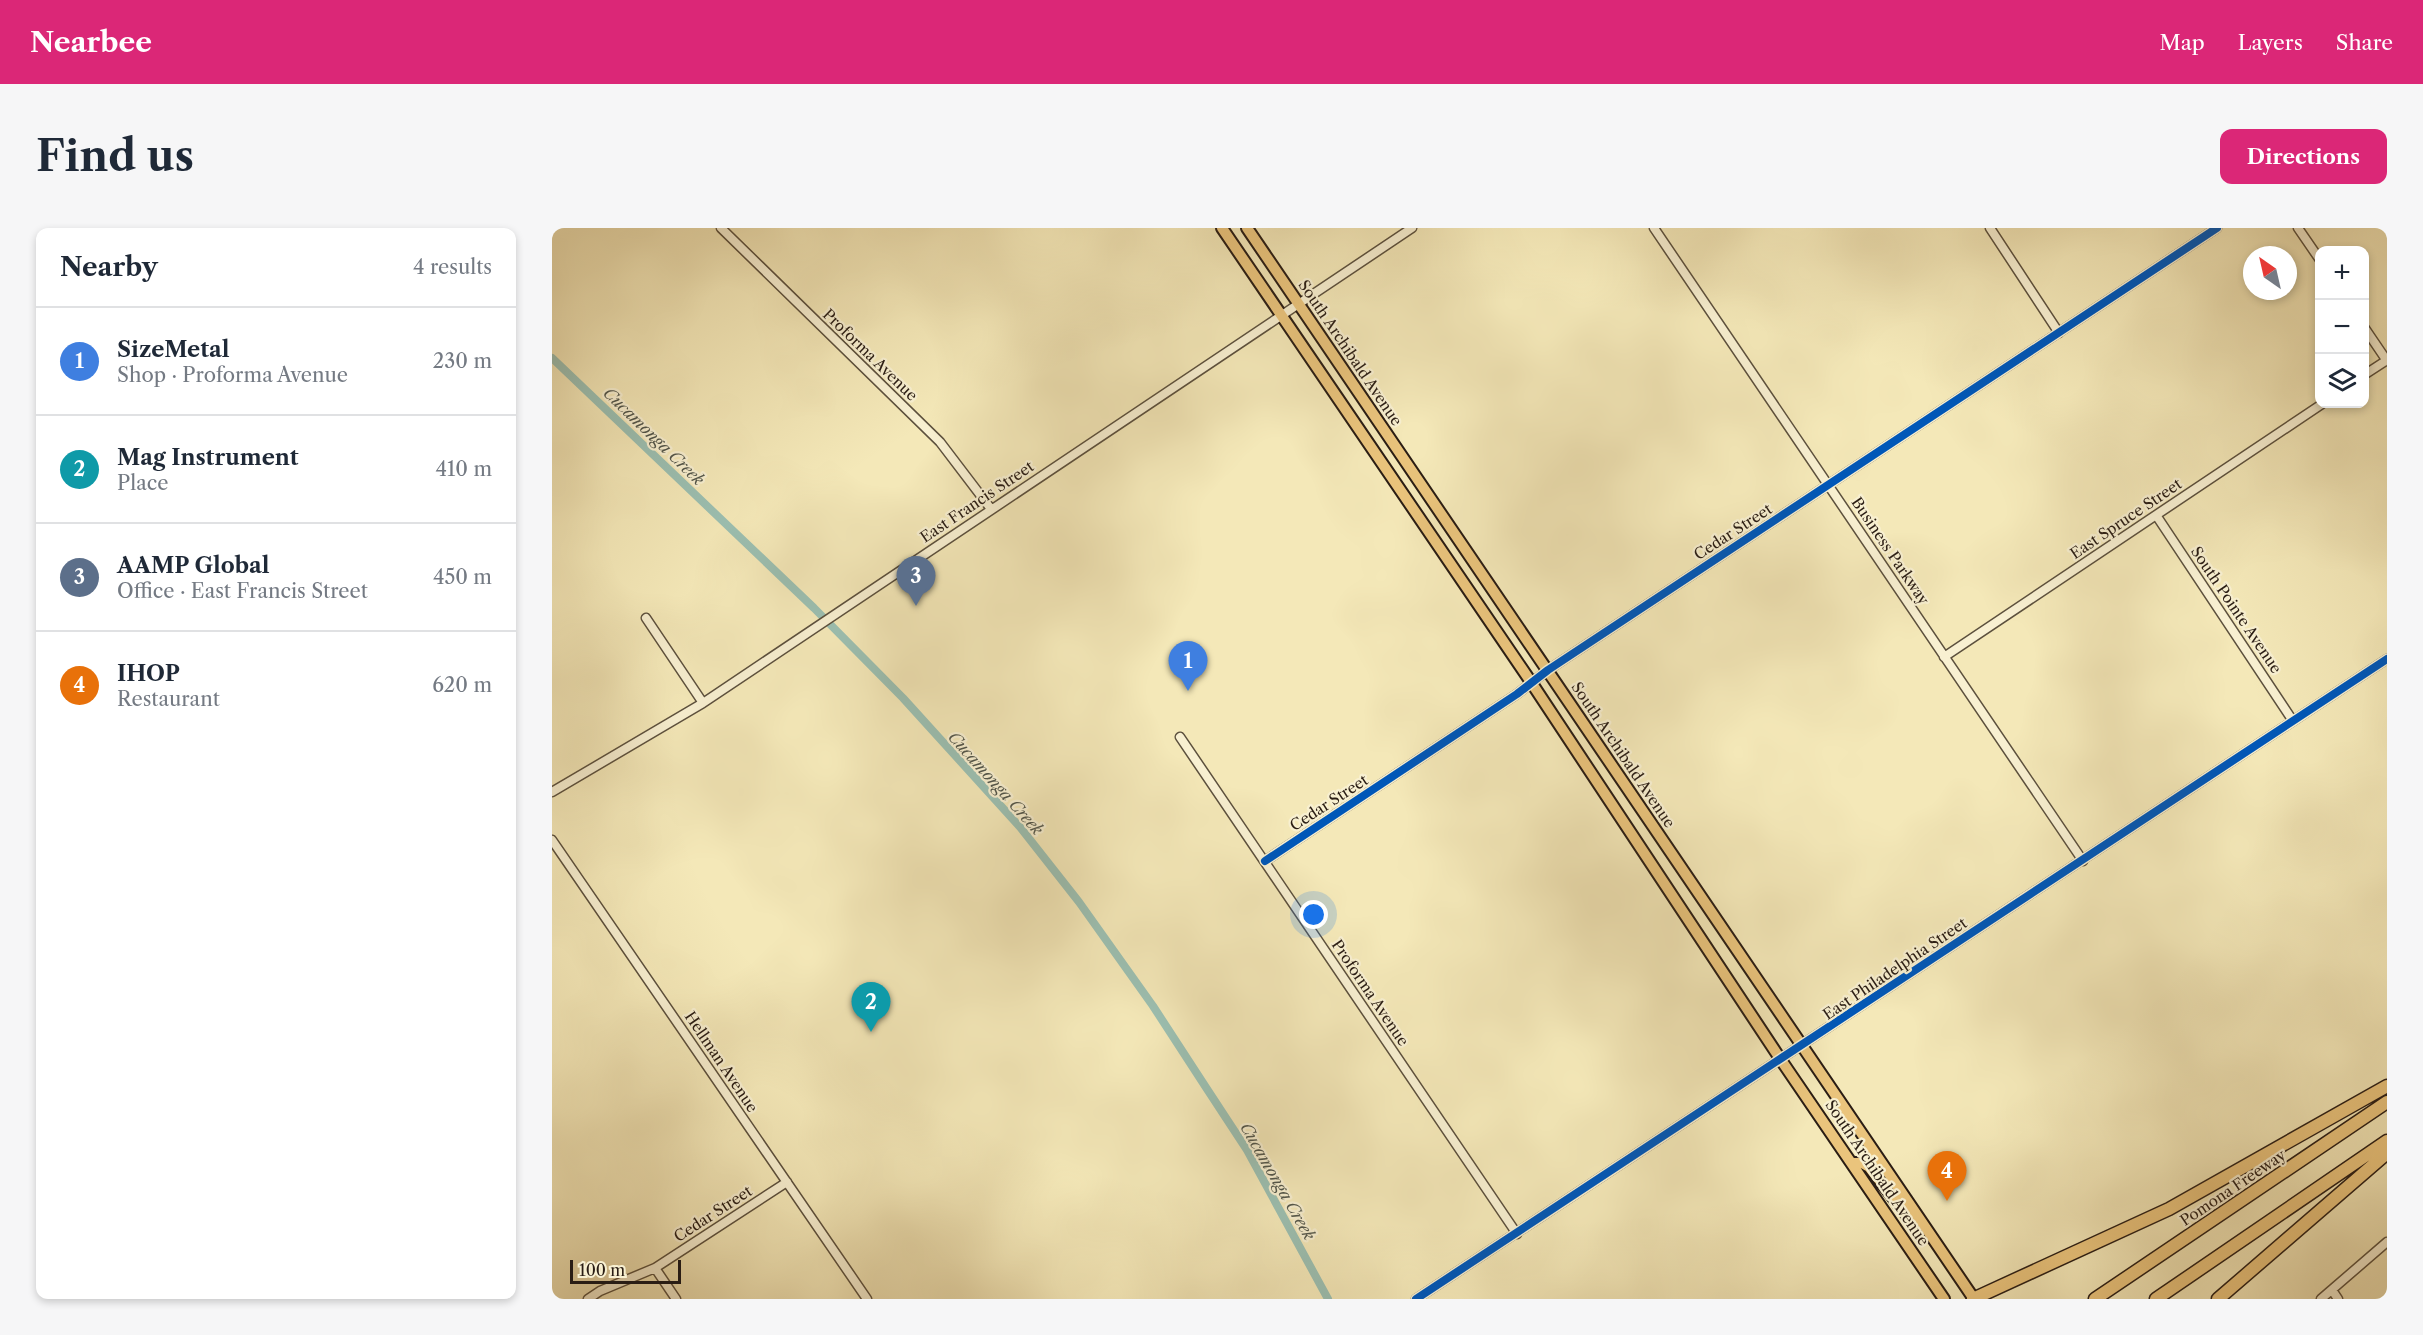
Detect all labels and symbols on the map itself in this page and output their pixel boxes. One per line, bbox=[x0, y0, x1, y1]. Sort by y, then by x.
north arrow bbox=[2243, 246, 2297, 300]
street label: South Archibald Avenue bbox=[1294, 276, 1406, 429]
street label: Proforma Avenue bbox=[819, 305, 922, 405]
water label: Cucamonga Creek bbox=[599, 383, 709, 490]
street label: East Francis Street bbox=[916, 456, 1038, 547]
street label: East Spruce Street bbox=[2066, 474, 2186, 563]
street label: Business Parkway bbox=[1847, 493, 1934, 609]
street label: Cedar Street bbox=[1690, 499, 1776, 564]
street label: South Pointe Avenue bbox=[2187, 543, 2286, 677]
pin: 3 bbox=[896, 556, 936, 606]
pin: 1 bbox=[1168, 642, 1208, 691]
street label: South Archibald Avenue bbox=[1567, 678, 1679, 831]
water label: Cucamonga Creek bbox=[944, 727, 1048, 839]
street label: Cedar Street bbox=[1286, 770, 1372, 835]
your location bbox=[1299, 900, 1328, 929]
street label: East Philadelphia Street bbox=[1819, 913, 1971, 1024]
street label: Proforma Avenue bbox=[1328, 936, 1413, 1050]
pin: 2 bbox=[852, 982, 890, 1032]
street label: Hellman Avenue bbox=[681, 1008, 762, 1116]
street label: South Archibald Avenue bbox=[1821, 1096, 1933, 1249]
water label: Cucamonga Creek bbox=[1236, 1119, 1320, 1244]
street label: Pomona Freeway bbox=[2176, 1145, 2290, 1230]
pin: 4 bbox=[1928, 1152, 1966, 1201]
street label: Cedar Street bbox=[670, 1181, 756, 1246]
scale bar bbox=[570, 1257, 681, 1284]

